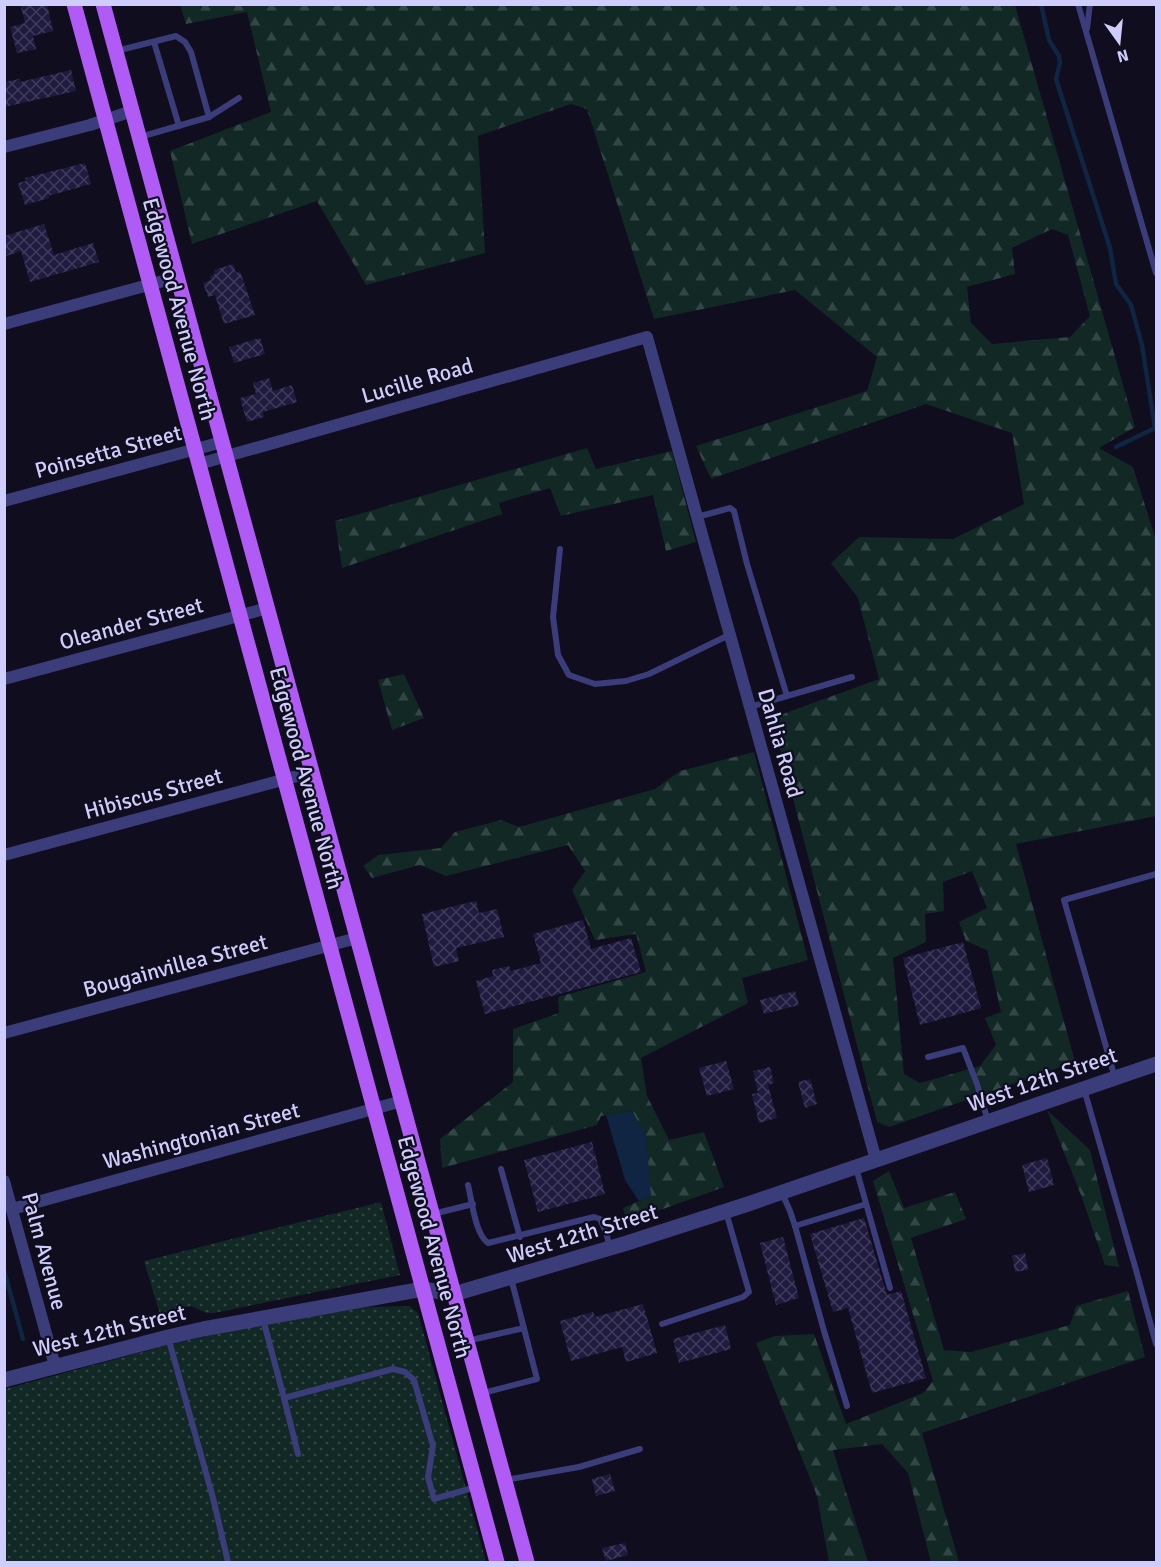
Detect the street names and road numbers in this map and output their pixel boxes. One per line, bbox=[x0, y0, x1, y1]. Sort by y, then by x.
street label: Edgewood Avenue North bbox=[137, 195, 222, 423]
street label: Lucille Road bbox=[358, 352, 476, 409]
street label: Poinsetta Street bbox=[32, 419, 185, 484]
street label: Oleander Street bbox=[56, 591, 206, 656]
street label: Edgewood Avenue North bbox=[264, 664, 349, 892]
street label: Dahlia Road bbox=[752, 685, 809, 801]
street label: Hibiscus Street bbox=[81, 762, 226, 825]
street label: Bougainvillea Street bbox=[80, 928, 271, 1003]
street label: West 12th Street bbox=[964, 1041, 1121, 1118]
street label: Washingtonian Street bbox=[100, 1096, 303, 1175]
street label: Edgewood Avenue North bbox=[392, 1133, 477, 1361]
street label: Palm Avenue bbox=[16, 1189, 73, 1313]
street label: West 12th Street bbox=[503, 1198, 661, 1269]
street label: West 12th Street bbox=[30, 1298, 189, 1363]

